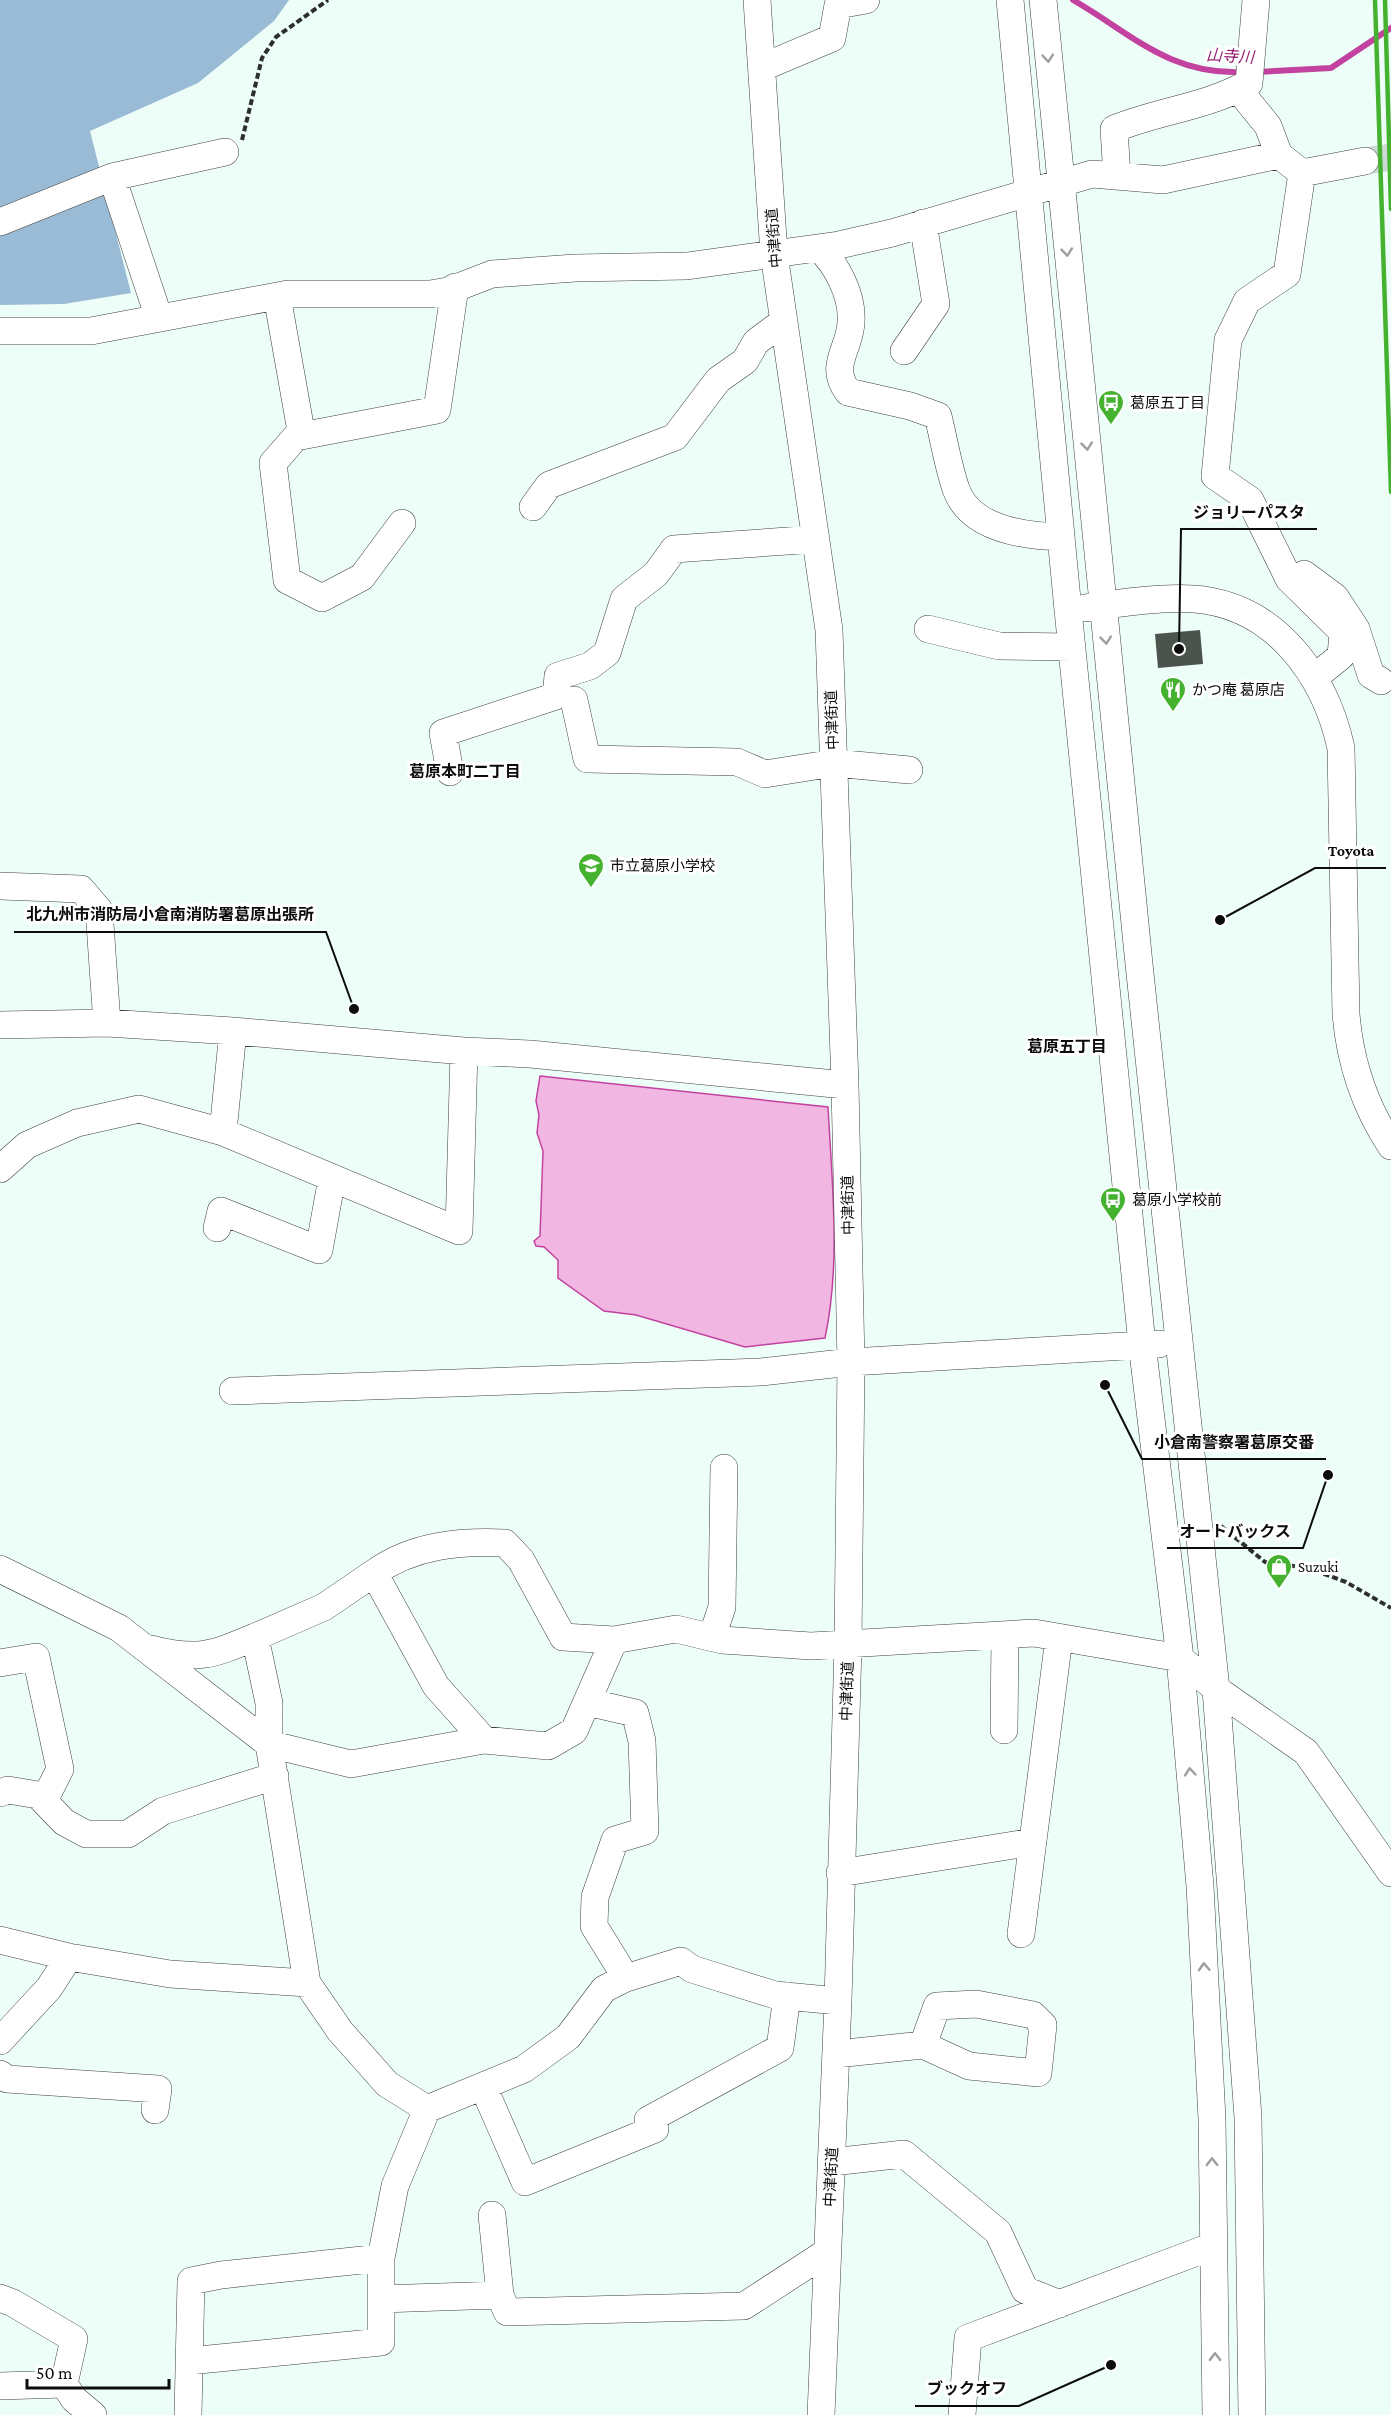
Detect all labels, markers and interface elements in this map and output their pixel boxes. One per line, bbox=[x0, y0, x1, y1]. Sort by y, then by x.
water label: 山寺川 bbox=[1206, 46, 1256, 66]
one-way arrow bbox=[1041, 54, 1054, 63]
street label: 中津街道 bbox=[763, 207, 785, 269]
one-way arrow bbox=[1060, 248, 1073, 257]
bus stop icon: 葛原五丁目 bbox=[1096, 388, 1126, 426]
place label: 葛原五丁目 bbox=[1130, 395, 1205, 411]
one-way arrow bbox=[1080, 442, 1093, 451]
callout: ジョリーパスタ bbox=[1181, 495, 1317, 529]
text: ジョリーパスタ bbox=[1193, 504, 1305, 521]
one-way arrow bbox=[1099, 636, 1112, 645]
restaurant icon: かつ庵 葛原店 bbox=[1158, 675, 1188, 713]
place label: かつ庵 葛原店 bbox=[1192, 682, 1285, 698]
street label: 中津街道 bbox=[823, 690, 841, 750]
district label: 葛原本町二丁目 bbox=[409, 763, 521, 780]
callout: Toyota bbox=[1315, 834, 1386, 868]
text: Toyota bbox=[1328, 842, 1374, 859]
school or university icon: 市立葛原小学校 bbox=[576, 851, 606, 889]
place label: 市立葛原小学校 bbox=[610, 858, 715, 874]
callout: 北九州市消防局小倉南消防署葛原出張所 bbox=[14, 898, 326, 932]
text: 北九州市消防局小倉南消防署葛原出張所 bbox=[26, 905, 314, 923]
district label: 葛原五丁目 bbox=[1027, 1038, 1107, 1055]
street label: 中津街道 bbox=[839, 1175, 857, 1235]
bus stop icon: 葛原小学校前 bbox=[1098, 1185, 1128, 1223]
place label: 葛原小学校前 bbox=[1132, 1192, 1222, 1208]
callout: 小倉南警察署葛原交番 bbox=[1142, 1425, 1326, 1459]
text: 小倉南警察署葛原交番 bbox=[1154, 1434, 1314, 1451]
callout: オートバックス bbox=[1167, 1514, 1303, 1548]
text: オートバックス bbox=[1179, 1523, 1291, 1540]
shop icon: Suzuki bbox=[1264, 1552, 1294, 1590]
place label: Suzuki bbox=[1298, 1559, 1338, 1575]
street label: 中津街道 bbox=[838, 1661, 856, 1721]
one-way arrow bbox=[1184, 1768, 1197, 1777]
one-way arrow bbox=[1198, 1962, 1211, 1971]
street label: 中津街道 bbox=[821, 2147, 841, 2207]
one-way arrow bbox=[1206, 2157, 1218, 2166]
scale bar bbox=[27, 2352, 170, 2390]
one-way arrow bbox=[1209, 2352, 1221, 2361]
text: 50 m bbox=[36, 2363, 73, 2383]
callout: ブックオフ bbox=[915, 2372, 1019, 2406]
text: ブックオフ bbox=[927, 2380, 1007, 2397]

